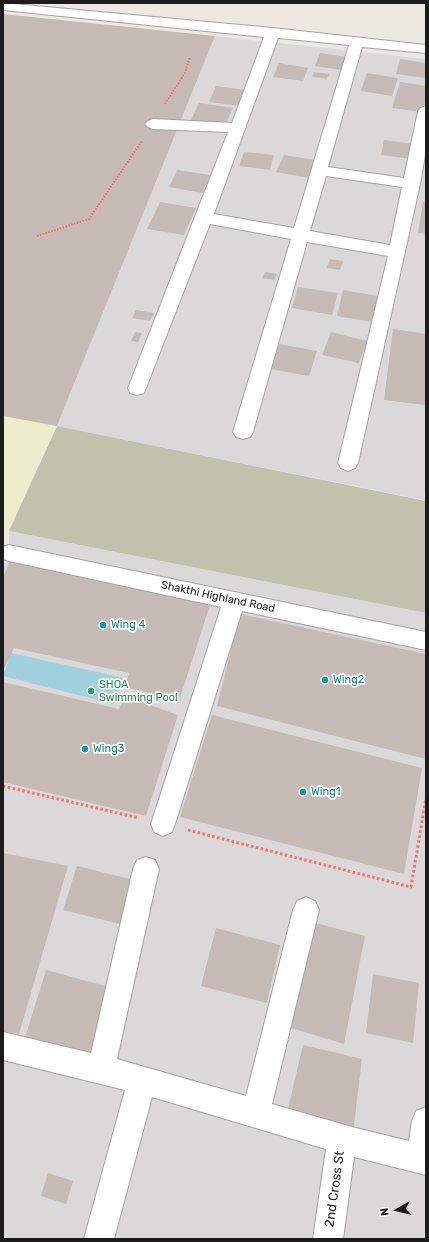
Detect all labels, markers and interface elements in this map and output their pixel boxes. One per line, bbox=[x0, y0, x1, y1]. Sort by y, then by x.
street label: Shakthi Highland Road bbox=[160, 578, 276, 616]
place label: Wing 4 bbox=[111, 618, 145, 632]
marker: Wing 4 bbox=[98, 620, 108, 630]
place label: Wing2 bbox=[333, 673, 364, 687]
marker: Wing2 bbox=[320, 675, 330, 685]
place label: SHOA Swimming Pool bbox=[99, 678, 178, 704]
marker: SHOA Swimming Pool bbox=[86, 686, 96, 696]
place label: Wing3 bbox=[93, 742, 124, 756]
marker: Wing3 bbox=[80, 744, 90, 754]
place label: Wing1 bbox=[311, 785, 340, 799]
marker: Wing1 bbox=[298, 787, 308, 797]
street label: 2nd Cross St bbox=[322, 1150, 348, 1228]
north arrow bbox=[377, 1190, 417, 1230]
text: N bbox=[378, 1207, 392, 1217]

